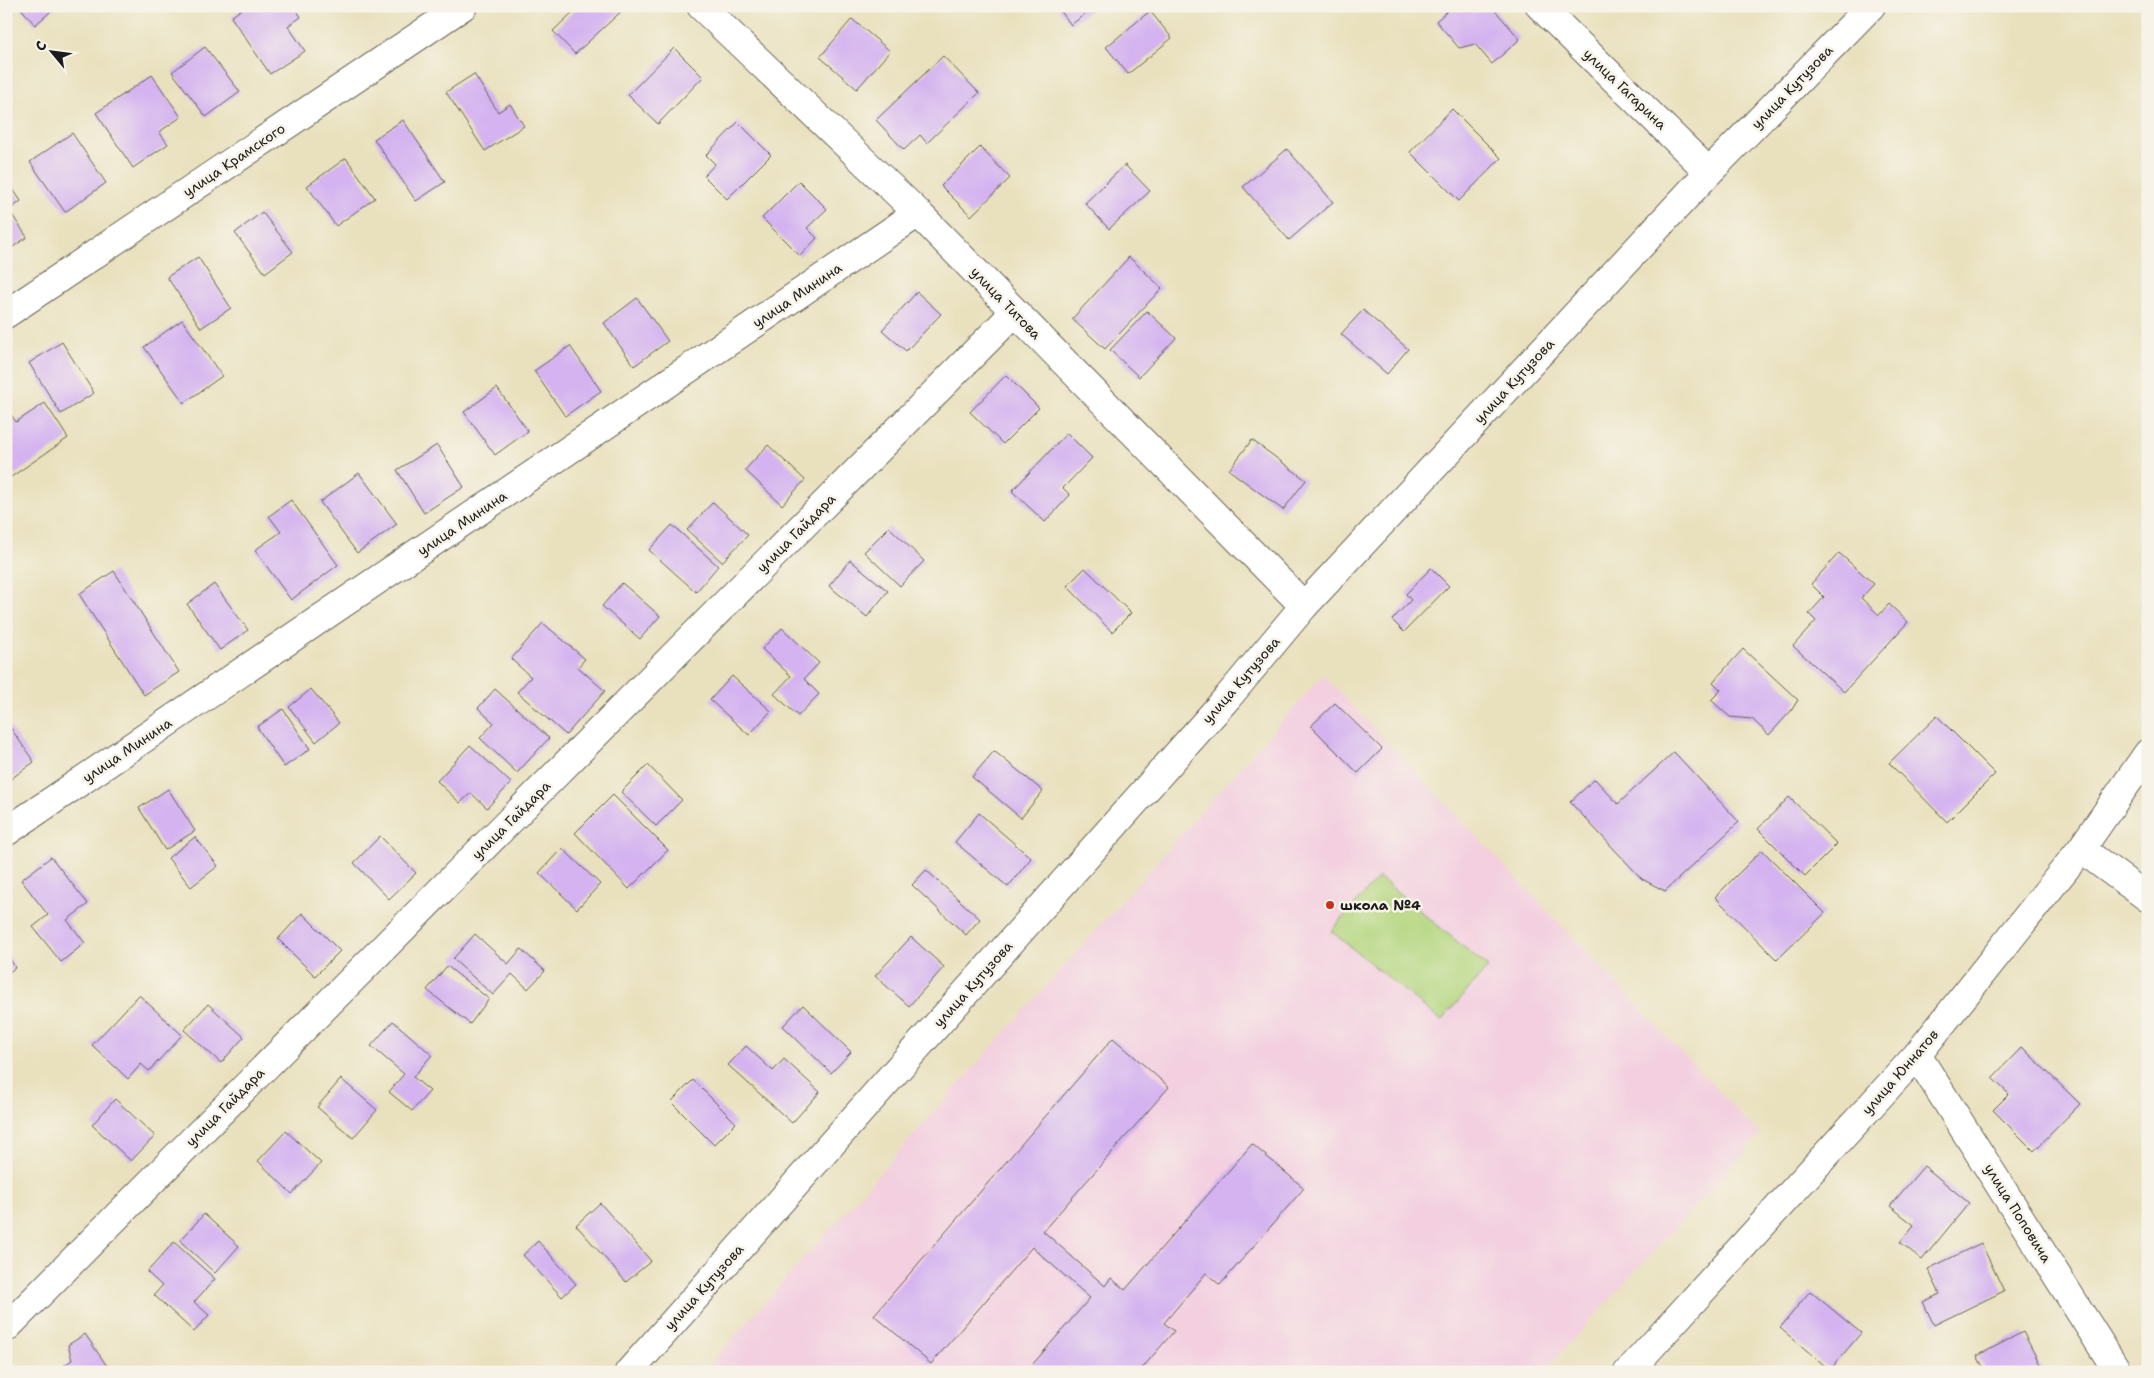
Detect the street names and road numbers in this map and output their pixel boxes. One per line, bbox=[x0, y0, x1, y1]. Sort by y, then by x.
street label: улица Кутузова bbox=[1747, 41, 1837, 133]
street label: улица Гагарина bbox=[1580, 45, 1671, 134]
street label: улица Крамского bbox=[179, 119, 289, 201]
street label: улица Минина bbox=[749, 258, 845, 332]
street label: улица Титова bbox=[967, 263, 1045, 343]
street label: улица Кутузова bbox=[1470, 334, 1558, 427]
street label: улица Минина bbox=[414, 486, 510, 560]
street label: улица Гайдара bbox=[753, 490, 839, 576]
street label: улица Кутузова bbox=[1198, 632, 1284, 727]
street label: улица Минина bbox=[79, 713, 175, 787]
street label: улица Гайдара bbox=[468, 777, 554, 863]
street label: улица Кутузова bbox=[930, 937, 1017, 1031]
street label: улица Юннатов bbox=[1858, 1026, 1942, 1118]
street label: улица Гайдара bbox=[182, 1064, 268, 1150]
street label: улица Поповича bbox=[1980, 1160, 2056, 1266]
street label: улица Кутузова bbox=[661, 1240, 748, 1334]

